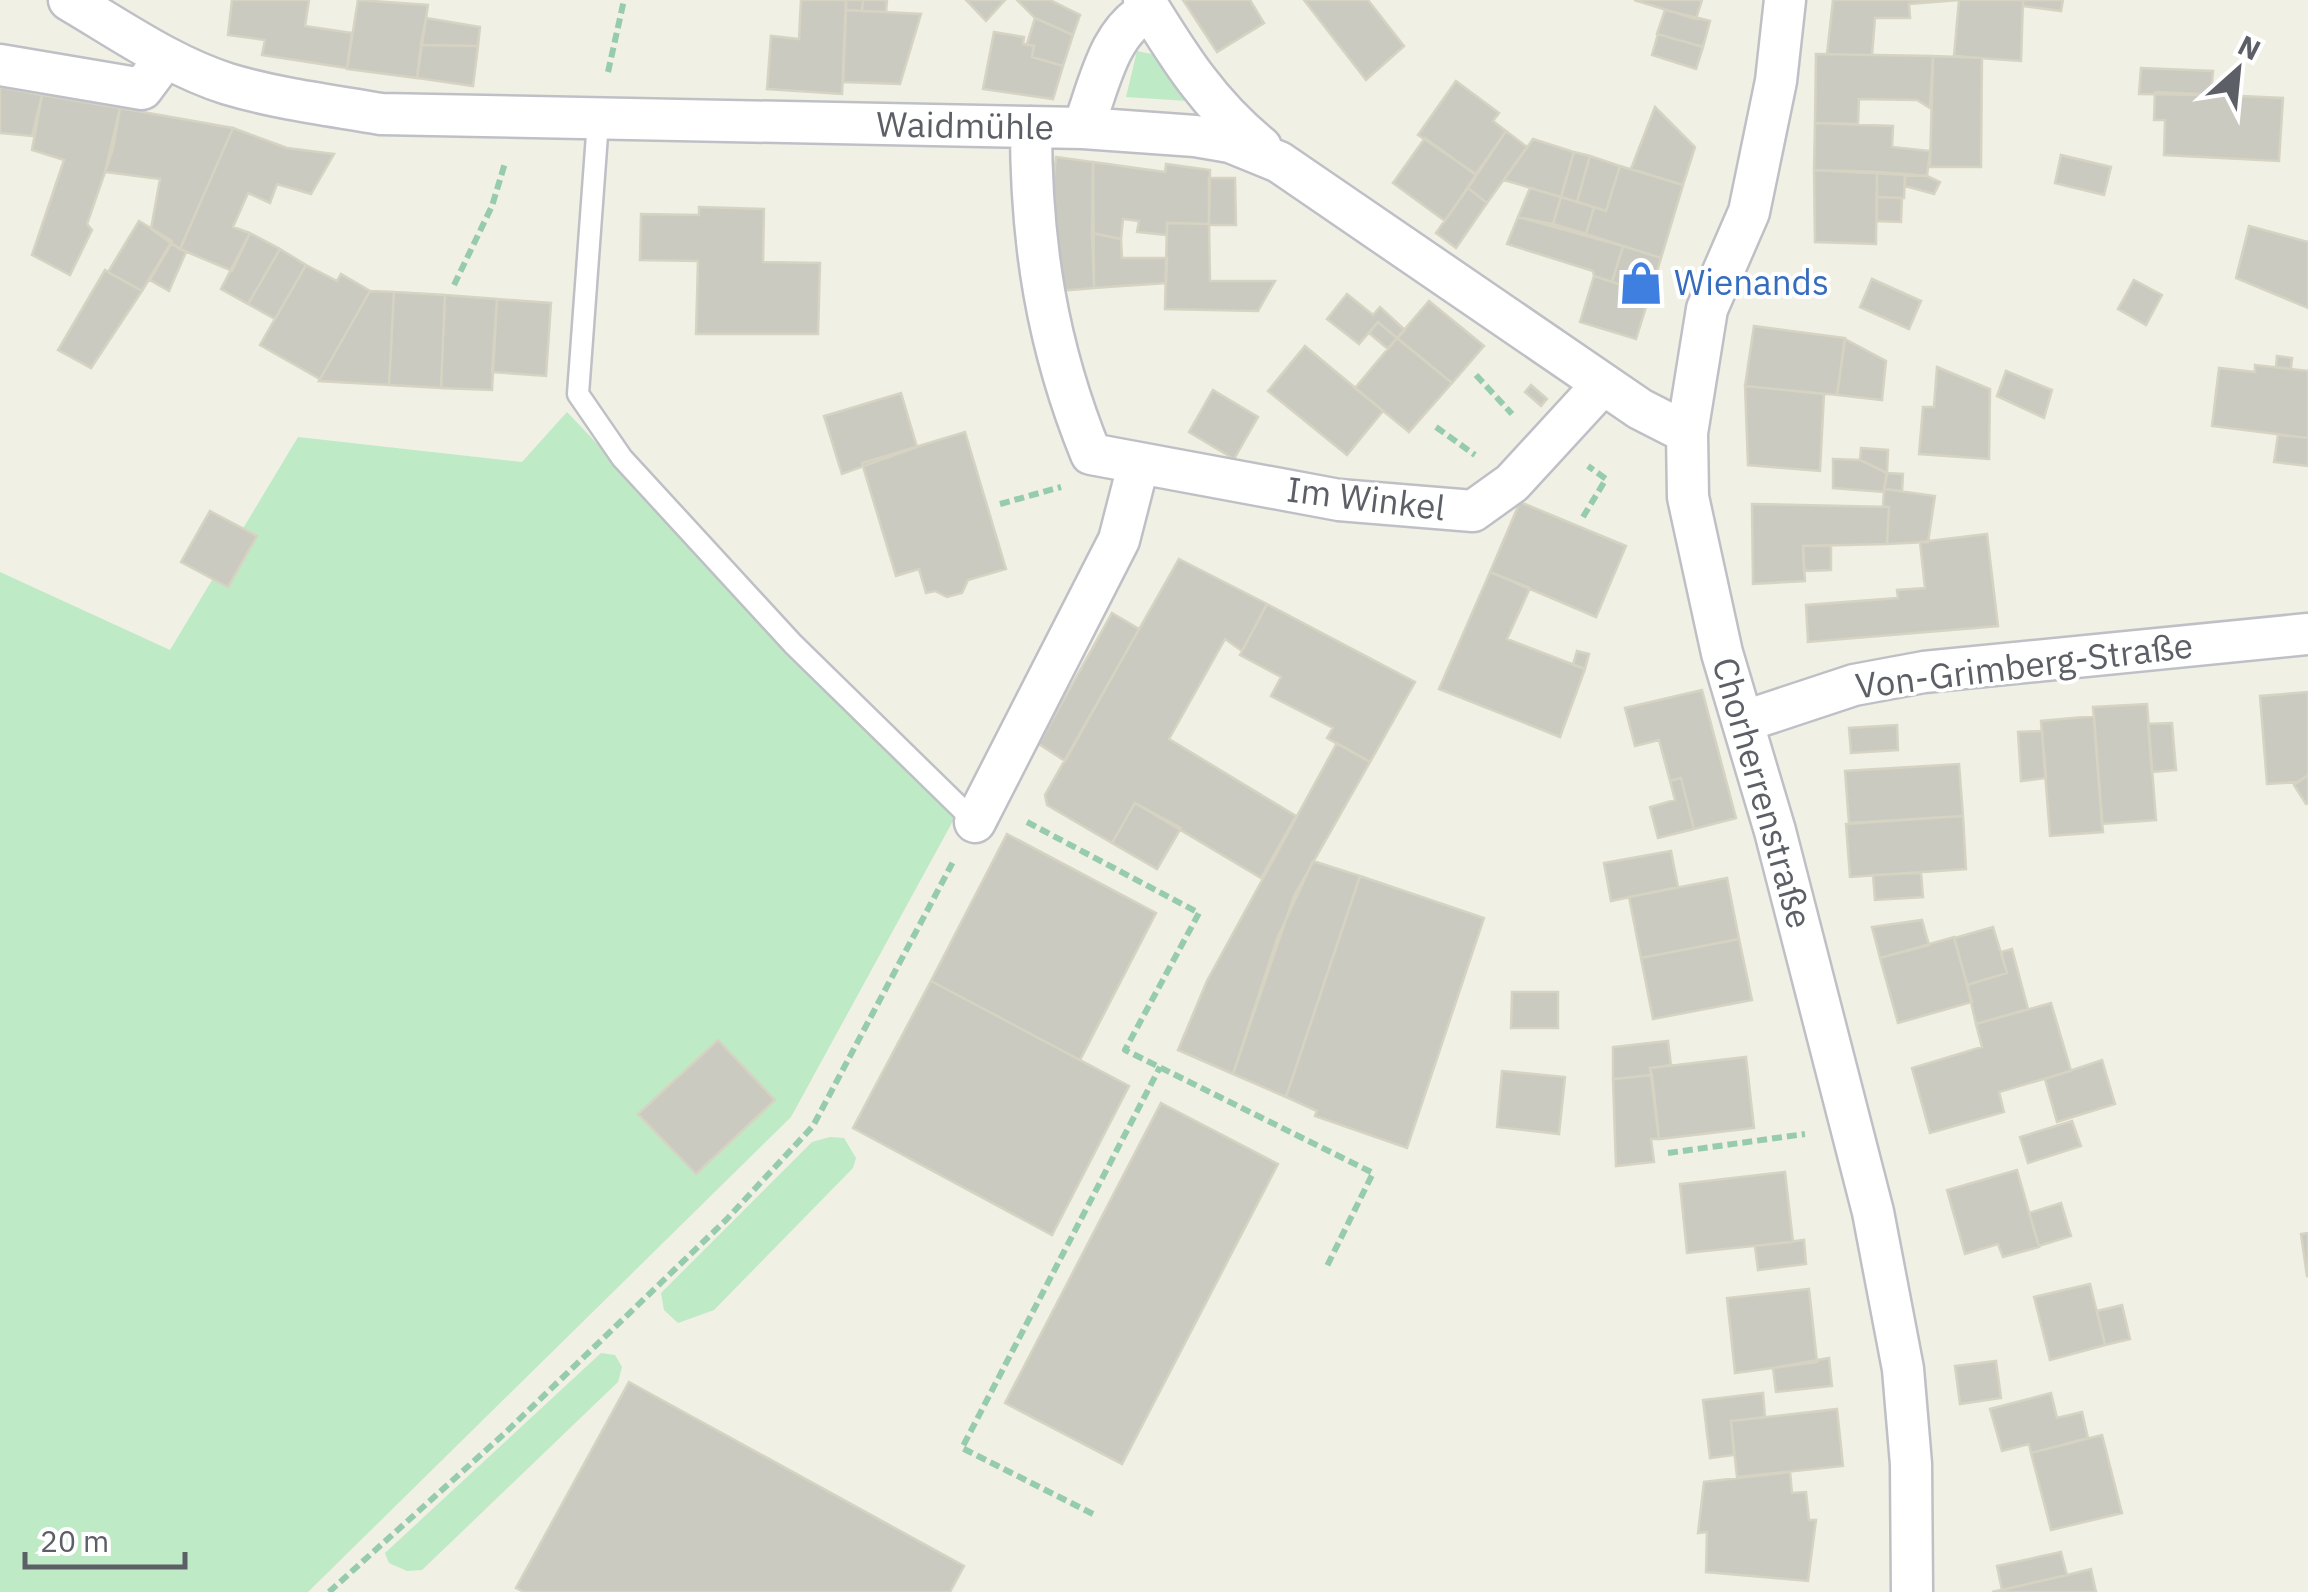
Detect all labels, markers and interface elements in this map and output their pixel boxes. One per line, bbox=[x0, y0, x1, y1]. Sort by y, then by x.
north arrow bbox=[2188, 20, 2288, 120]
text: N bbox=[2232, 26, 2267, 68]
street label: Waidmühle bbox=[876, 100, 1054, 150]
shop icon: Wienands bbox=[1617, 259, 1665, 307]
place label: Wienands bbox=[1674, 259, 1829, 305]
street label: Im Winkel bbox=[1284, 465, 1448, 531]
street label: Von-Grimberg-Straße bbox=[1853, 621, 2195, 709]
street label: Chorherrenstraße bbox=[1702, 652, 1824, 934]
scale bar bbox=[25, 1507, 185, 1569]
text: 20 m bbox=[40, 1521, 109, 1560]

